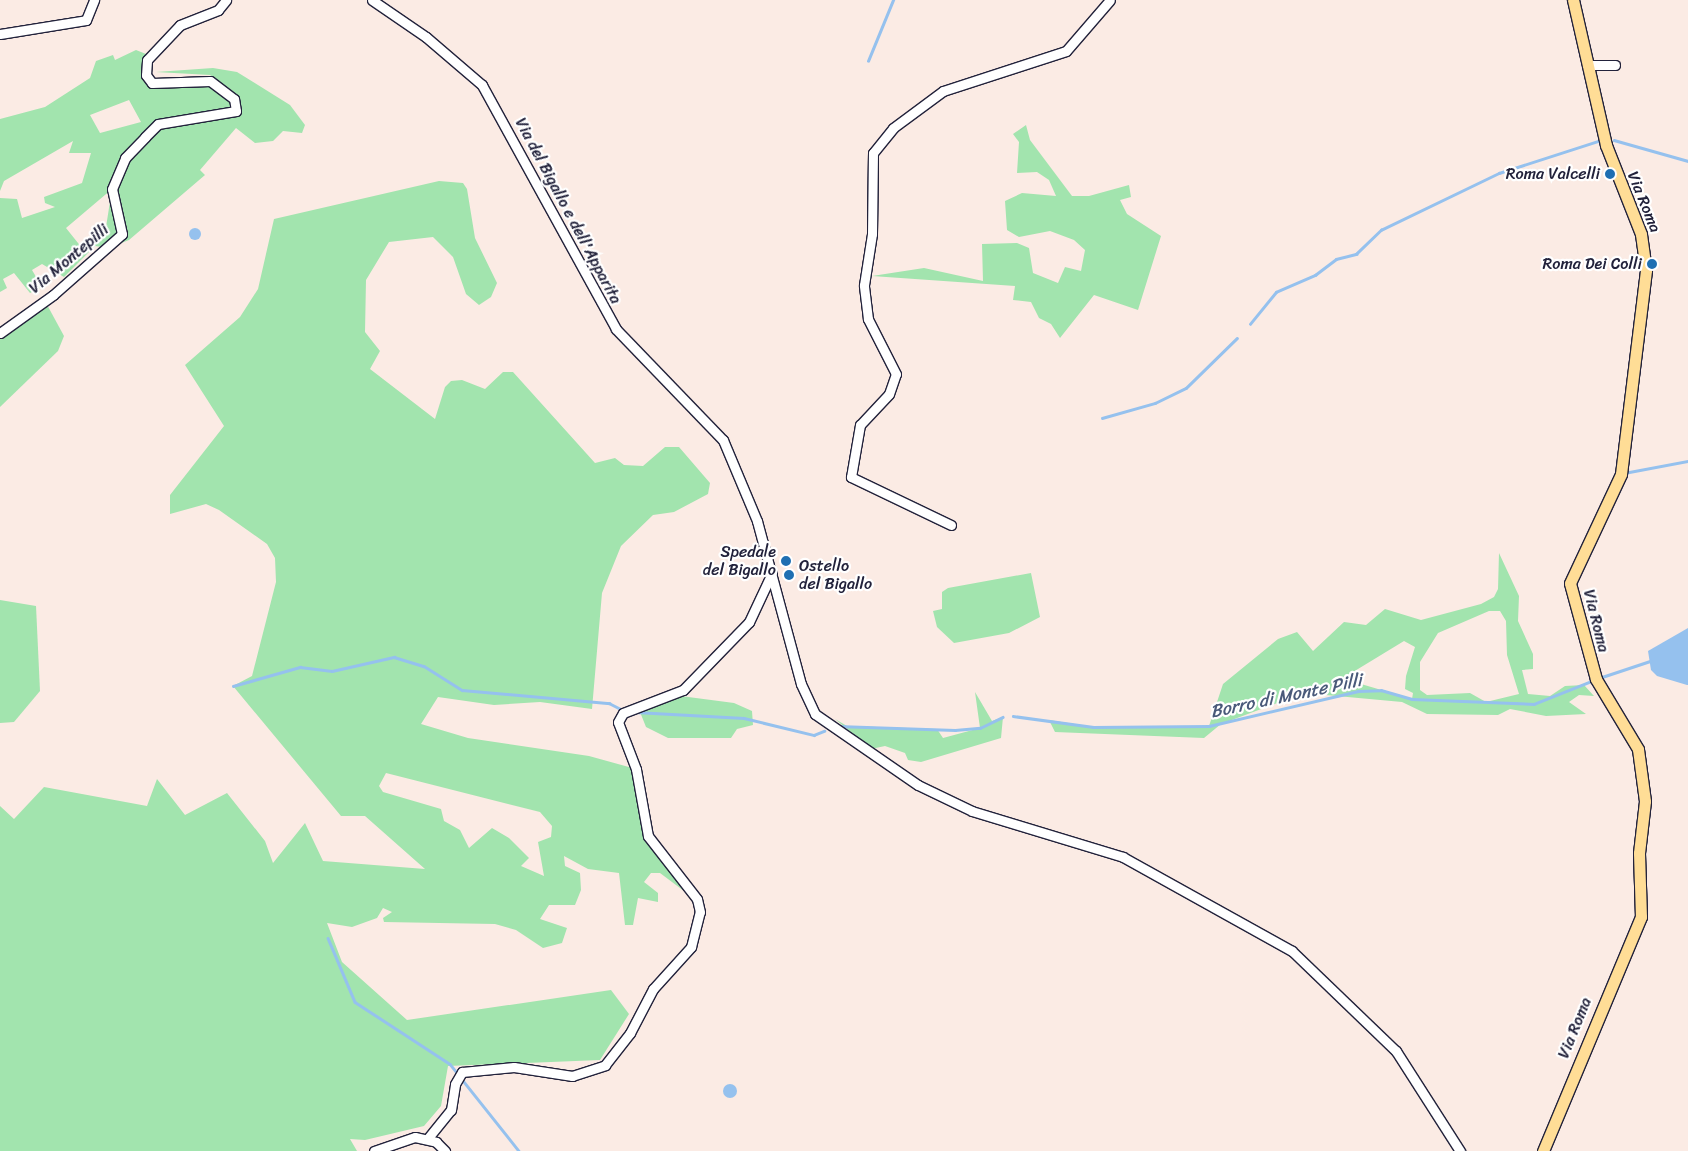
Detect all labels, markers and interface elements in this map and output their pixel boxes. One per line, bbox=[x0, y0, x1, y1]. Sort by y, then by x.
street label: Via del Bigallo e dell'Apparita bbox=[510, 114, 626, 308]
place label: Roma Valcelli bbox=[1507, 164, 1600, 184]
marker: Roma Valcelli bbox=[1604, 168, 1616, 180]
street label: Via Roma bbox=[1623, 169, 1665, 235]
street label: Via Montepilli bbox=[25, 220, 113, 298]
place label: Roma Dei Colli bbox=[1542, 254, 1642, 274]
marker: Roma Dei Colli bbox=[1646, 258, 1658, 270]
place label: Spedale del Bigallo bbox=[703, 542, 776, 580]
marker: Spedale del Bigallo bbox=[780, 555, 792, 567]
place label: Ostello del Bigallo bbox=[799, 556, 872, 594]
marker: Ostello del Bigallo bbox=[783, 569, 795, 581]
street label: Via Roma bbox=[1579, 587, 1613, 655]
water label: Borro di Monte Pilli bbox=[1208, 669, 1364, 723]
street label: Via Roma bbox=[1554, 995, 1596, 1061]

